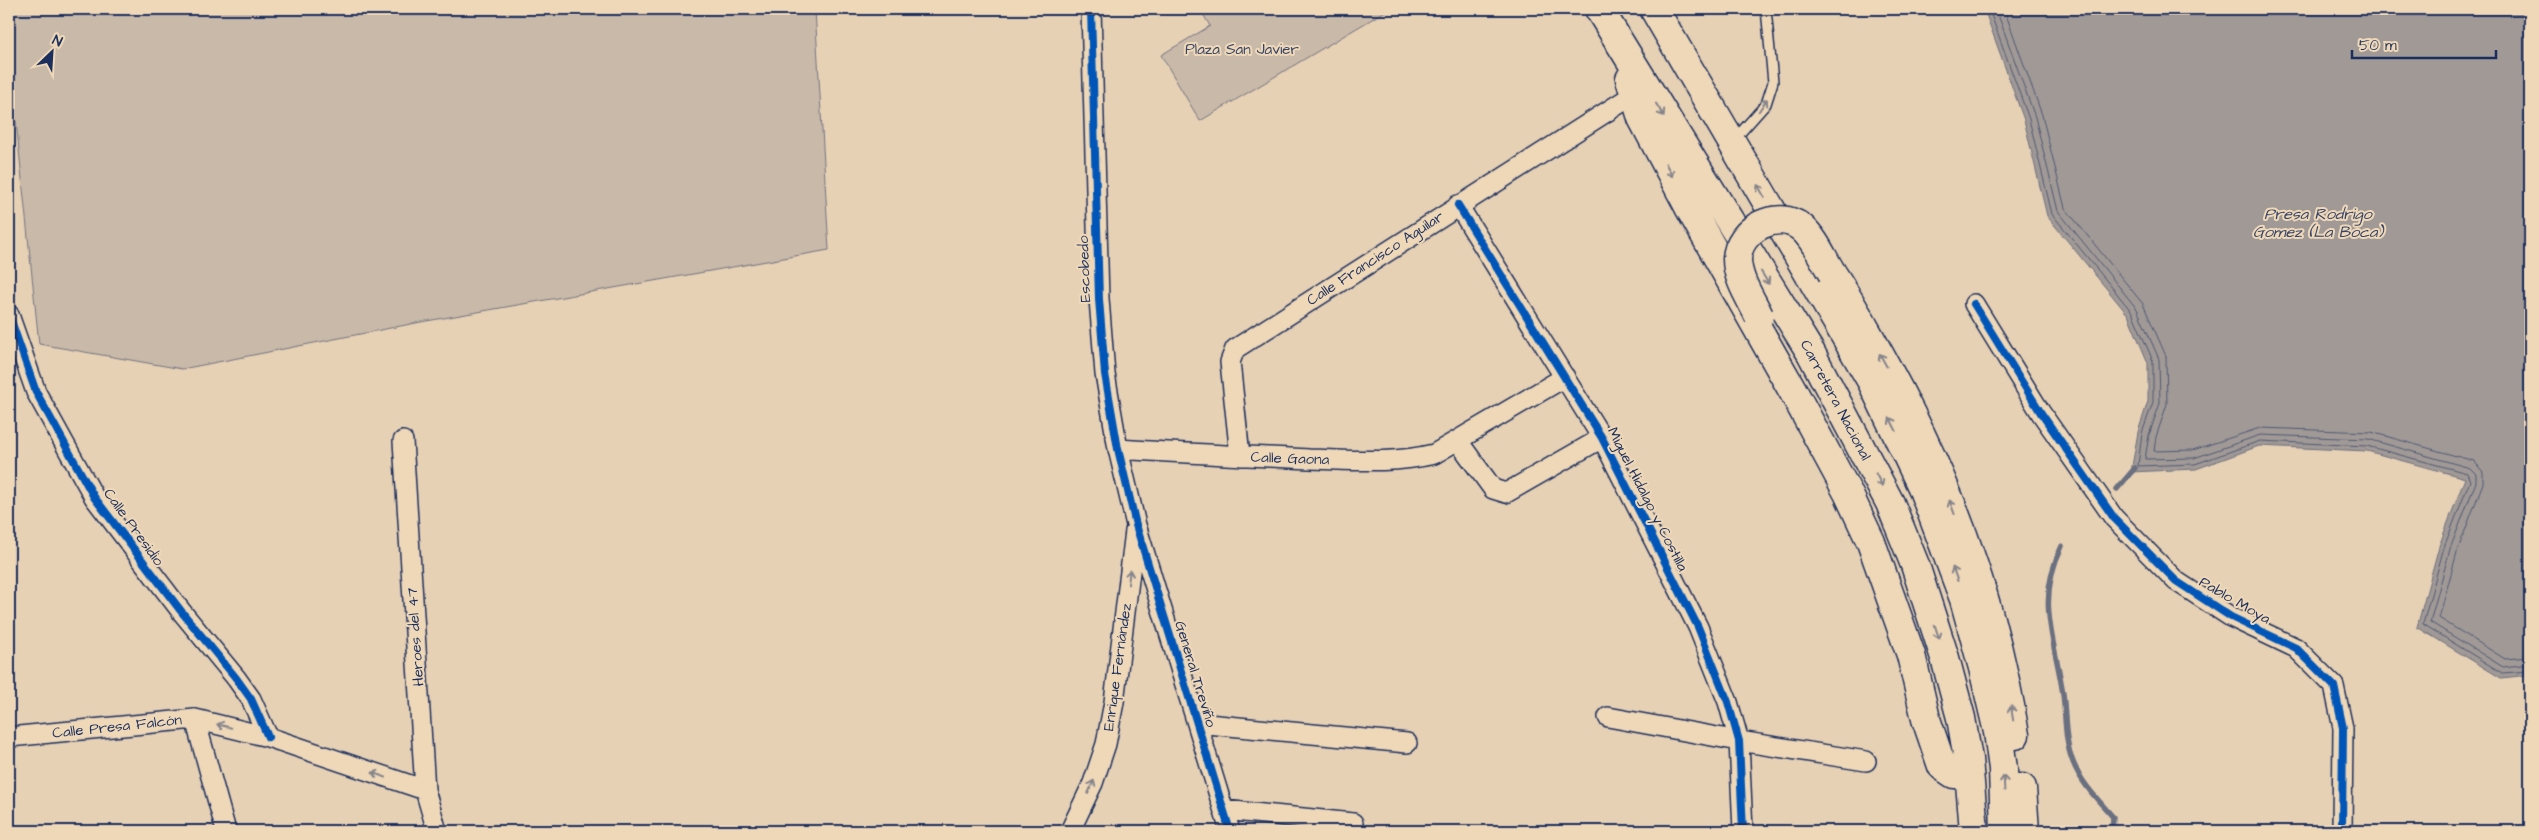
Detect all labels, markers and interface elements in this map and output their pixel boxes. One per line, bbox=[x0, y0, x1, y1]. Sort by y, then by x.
north arrow bbox=[28, 28, 78, 78]
scale bar bbox=[2352, 28, 2495, 60]
text: N bbox=[49, 30, 65, 52]
text: 50 m bbox=[2359, 35, 2397, 56]
park label: Plaza San Javier bbox=[1185, 39, 1299, 60]
one-way arrow bbox=[1758, 98, 1769, 112]
one-way arrow bbox=[1656, 103, 1666, 117]
one-way arrow bbox=[1665, 162, 1674, 177]
one-way arrow bbox=[1755, 185, 1765, 199]
water label: Presa Rodrigo Gomez (La Boca) bbox=[2253, 203, 2384, 243]
street label: Calle Francisco Aguilar bbox=[1303, 206, 1448, 312]
street label: Escobedo bbox=[1073, 235, 1096, 303]
one-way arrow bbox=[1759, 271, 1770, 285]
street label: Carretera Nacional bbox=[1795, 336, 1876, 464]
one-way arrow bbox=[1878, 353, 1888, 368]
one-way arrow bbox=[1888, 417, 1897, 432]
street label: Miguel Hidalgo y Costilla bbox=[1601, 424, 1693, 576]
street label: Calle Gaona bbox=[1250, 447, 1330, 470]
one-way arrow bbox=[1874, 473, 1884, 488]
street label: Calle Presidio bbox=[98, 484, 169, 571]
one-way arrow bbox=[1947, 500, 1956, 515]
one-way arrow bbox=[1950, 566, 1959, 582]
one-way arrow bbox=[1124, 569, 1134, 585]
street label: Pablo Moya bbox=[2195, 572, 2275, 630]
street label: Heroes del 47 bbox=[402, 587, 429, 687]
street label: Enrique Fernández bbox=[1098, 601, 1137, 732]
street label: General Treviño bbox=[1169, 618, 1222, 730]
one-way arrow bbox=[1933, 624, 1942, 639]
one-way arrow bbox=[2007, 706, 2017, 722]
street label: Calle Presa Falcón bbox=[51, 709, 183, 744]
one-way arrow bbox=[217, 721, 233, 730]
one-way arrow bbox=[372, 770, 387, 779]
one-way arrow bbox=[1999, 775, 2008, 791]
one-way arrow bbox=[1086, 780, 1096, 795]

